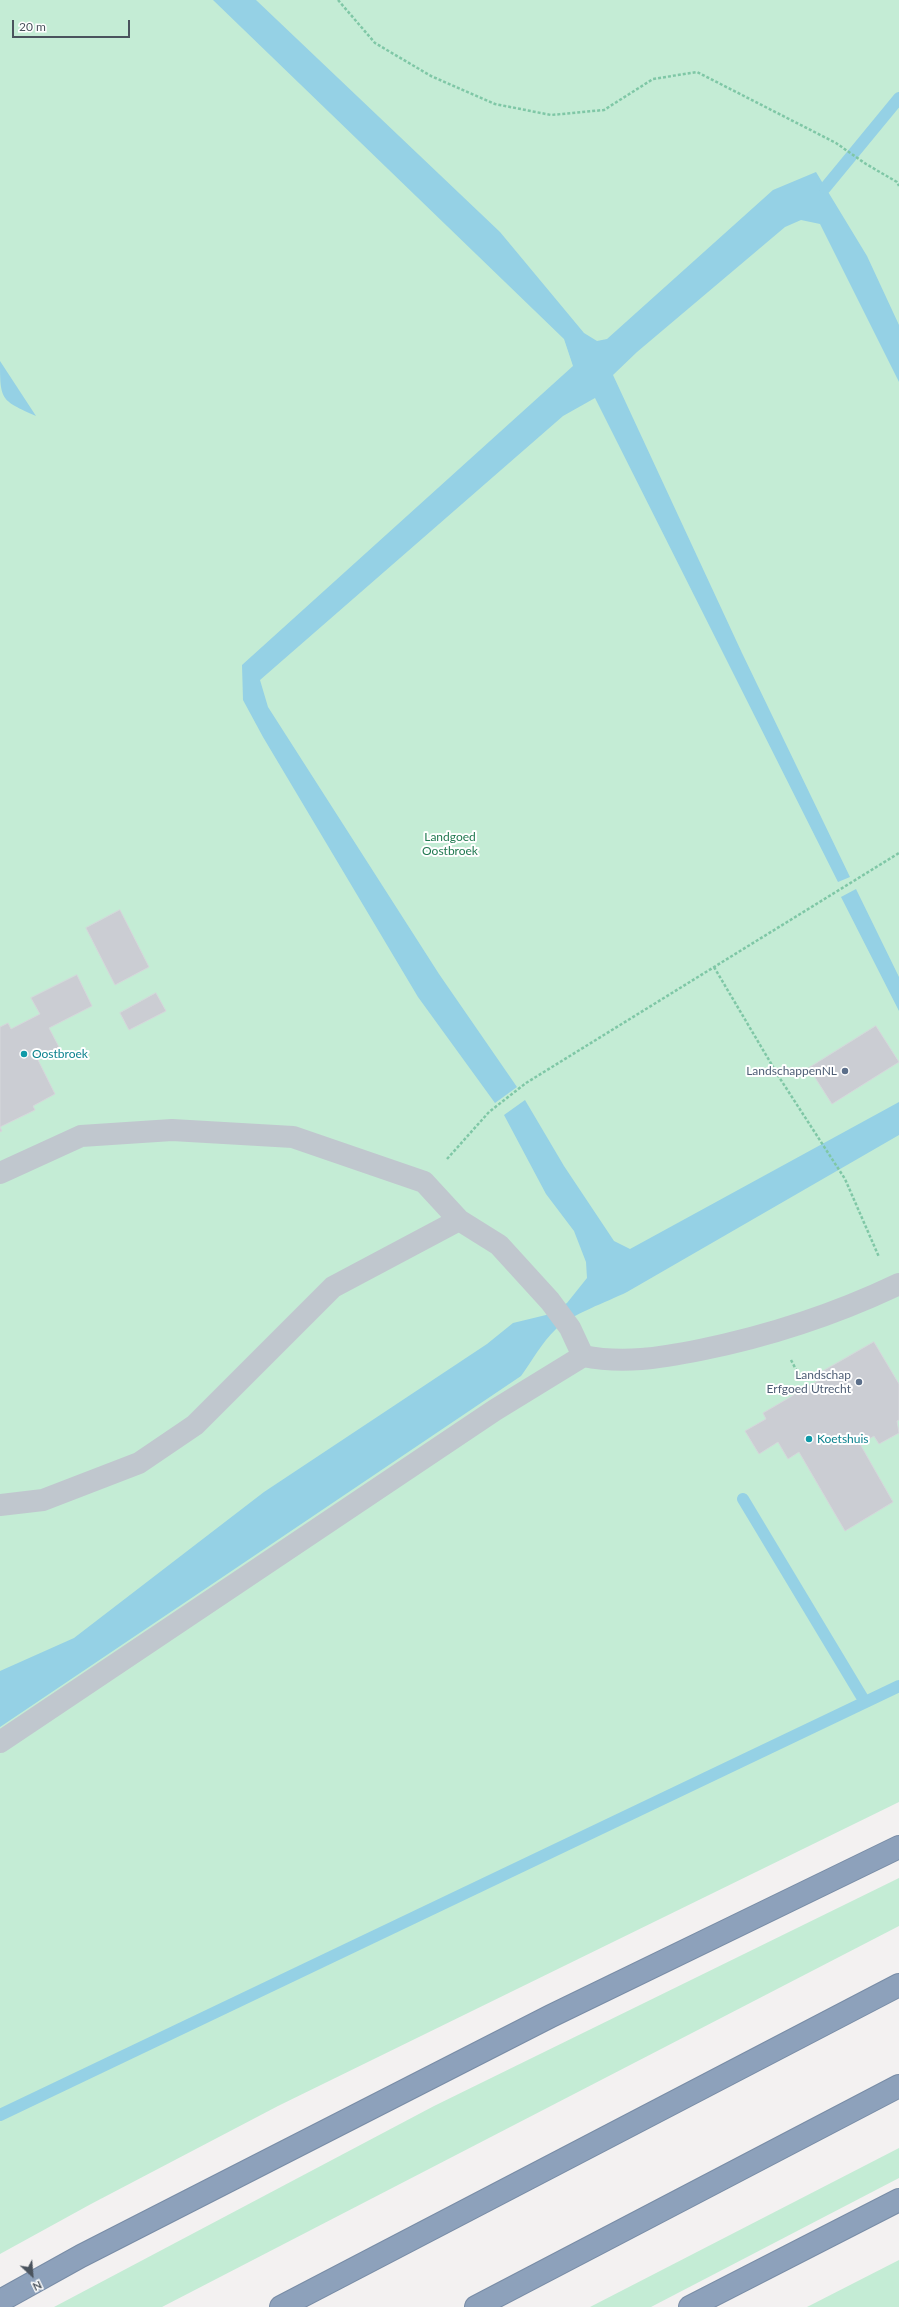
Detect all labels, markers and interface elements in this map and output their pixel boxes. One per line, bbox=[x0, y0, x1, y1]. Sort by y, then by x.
scale bar bbox=[14, 12, 132, 38]
text: 20 m bbox=[19, 19, 46, 34]
park label: Landgoed Oostbroek bbox=[422, 830, 478, 858]
place label: Oostbroek bbox=[32, 1047, 88, 1061]
marker: Oostbroek bbox=[19, 1049, 29, 1059]
place label: LandschappenNL bbox=[746, 1064, 837, 1078]
marker: LandschappenNL bbox=[840, 1066, 850, 1076]
place label: Landschap Erfgoed Utrecht bbox=[767, 1368, 851, 1396]
marker: Landschap Erfgoed Utrecht bbox=[854, 1377, 864, 1387]
place label: Koetshuis bbox=[817, 1432, 869, 1446]
marker: Koetshuis bbox=[804, 1434, 814, 1444]
north arrow bbox=[12, 2255, 52, 2295]
text: N bbox=[31, 2279, 44, 2294]

